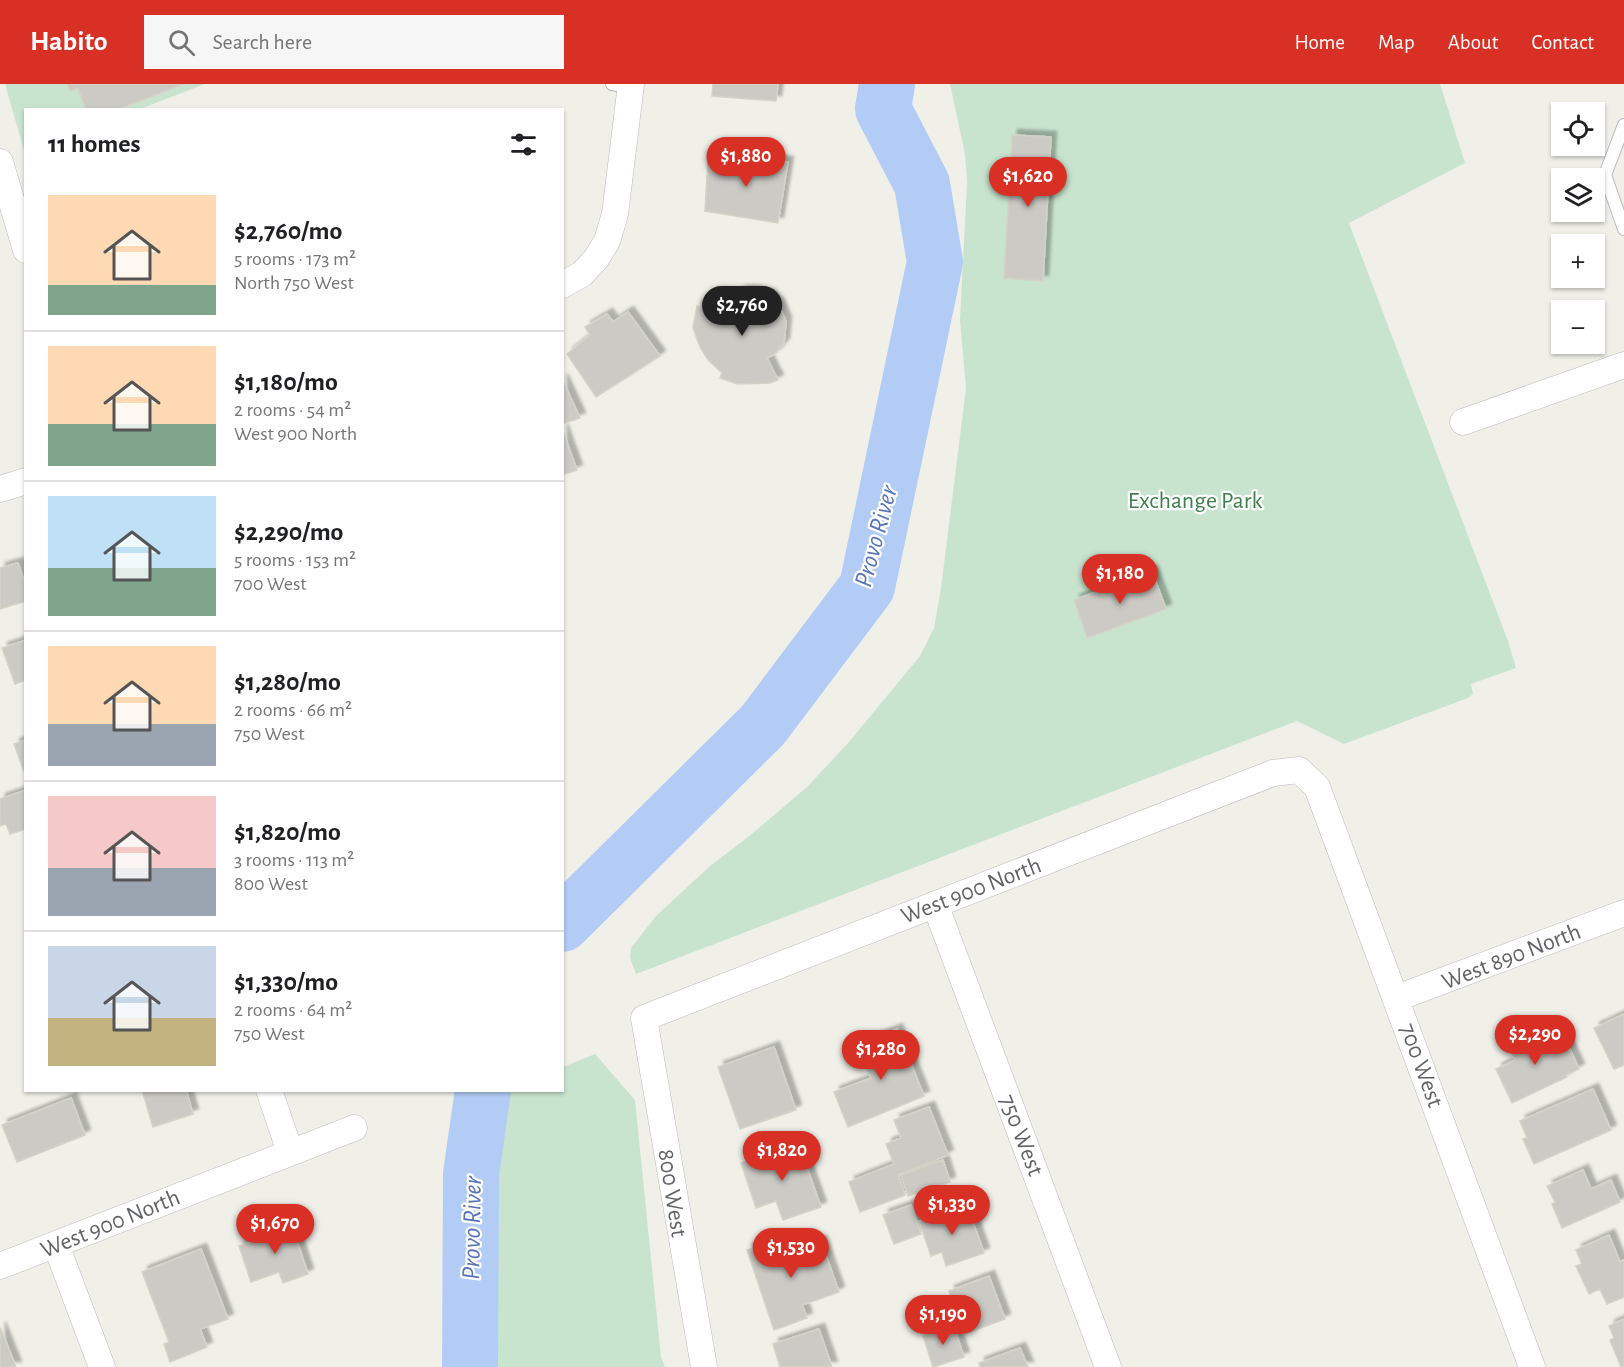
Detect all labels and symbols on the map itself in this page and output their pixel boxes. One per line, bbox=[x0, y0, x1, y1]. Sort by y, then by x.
pin: $1,880 bbox=[697, 137, 795, 188]
pin: $1,620 bbox=[979, 157, 1077, 208]
pin: $2,760 bbox=[693, 286, 791, 337]
water label: Provo River bbox=[850, 481, 902, 590]
park label: Exchange Park bbox=[1128, 489, 1262, 513]
pin: $1,180 bbox=[1071, 554, 1169, 605]
street label: West 900 North bbox=[898, 853, 1045, 929]
street label: West 890 North bbox=[1439, 919, 1584, 994]
pin: $2,290 bbox=[1486, 1015, 1584, 1066]
street label: 700 West bbox=[1395, 1020, 1447, 1111]
pin: $1,280 bbox=[832, 1030, 930, 1081]
street label: 750 West bbox=[995, 1092, 1048, 1179]
pin: $1,820 bbox=[733, 1131, 831, 1182]
street label: 800 West bbox=[653, 1147, 691, 1239]
water label: Provo River bbox=[458, 1174, 486, 1280]
street label: West 900 North bbox=[37, 1185, 183, 1263]
pin: $1,330 bbox=[903, 1185, 1001, 1236]
pin: $1,670 bbox=[226, 1204, 324, 1255]
pin: $1,530 bbox=[742, 1228, 840, 1279]
pin: $1,190 bbox=[894, 1295, 992, 1346]

